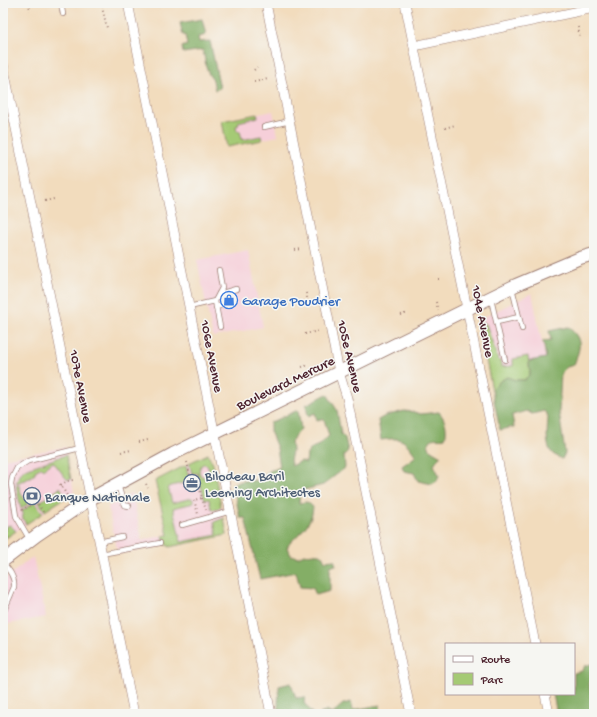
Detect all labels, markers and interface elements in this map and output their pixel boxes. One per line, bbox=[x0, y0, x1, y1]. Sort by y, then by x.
street label: 104e Avenue bbox=[466, 283, 497, 360]
shop icon: Garage Poudrier bbox=[219, 290, 239, 310]
place label: Garage Poudrier bbox=[242, 294, 341, 311]
street label: 106e Avenue bbox=[195, 318, 226, 395]
street label: 105e Avenue bbox=[332, 318, 365, 395]
street label: 107e Avenue bbox=[64, 348, 95, 425]
street label: Boulevard Mercure bbox=[233, 353, 339, 416]
place label: Bilodeau Baril Leeming Architectes bbox=[204, 469, 321, 502]
office icon: Bilodeau Baril Leeming Architectes bbox=[182, 473, 202, 493]
bank icon: Banque Nationale bbox=[22, 486, 42, 506]
place label: Banque Nationale bbox=[44, 490, 151, 507]
legend bbox=[445, 643, 575, 695]
text: Route bbox=[481, 654, 511, 668]
text: Parc bbox=[480, 674, 504, 688]

